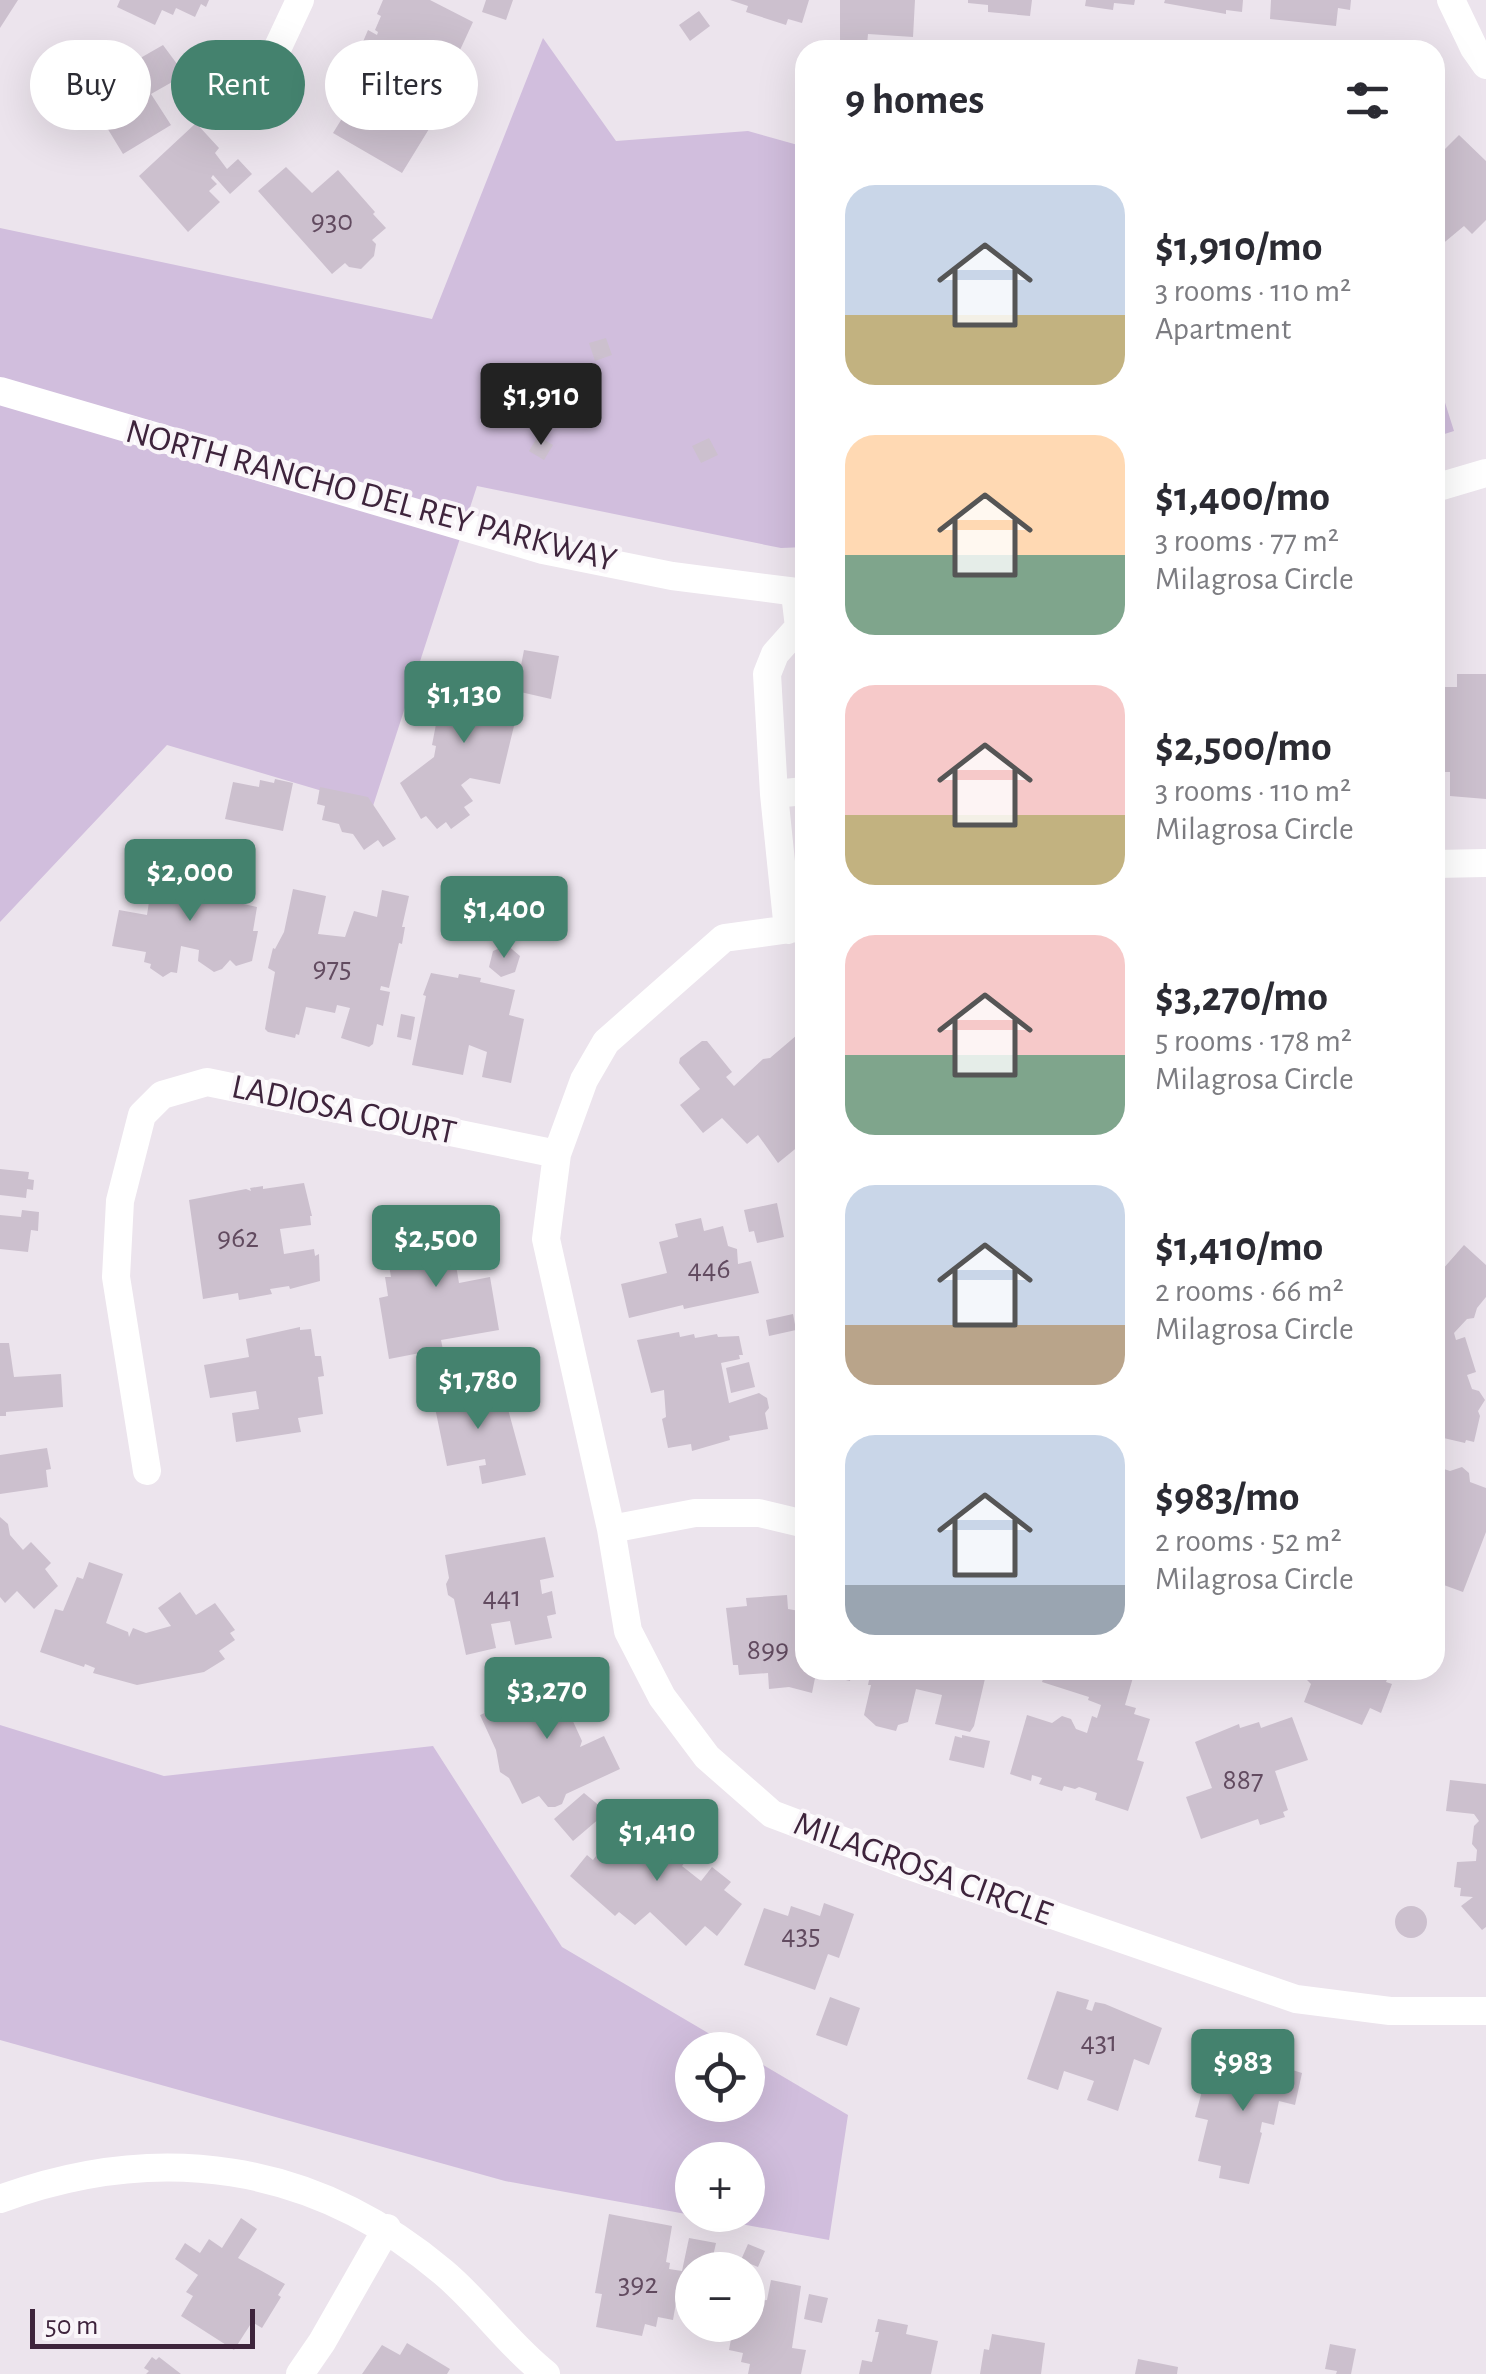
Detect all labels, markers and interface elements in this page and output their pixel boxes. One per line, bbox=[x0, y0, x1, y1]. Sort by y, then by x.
chip: Buy bbox=[30, 40, 151, 130]
chip: Rent bbox=[171, 40, 305, 130]
chip: Filters bbox=[325, 40, 478, 130]
icon: filters bbox=[1340, 73, 1395, 128]
text: 9 homes bbox=[845, 79, 984, 121]
house number: 930 bbox=[311, 206, 353, 236]
icon: home bbox=[925, 225, 1045, 345]
text: $1,910/mo bbox=[1155, 226, 1323, 268]
text: 3 rooms · 110 m² bbox=[1155, 275, 1351, 307]
text: Apartment bbox=[1155, 313, 1291, 345]
pin: $1,910 bbox=[460, 363, 622, 448]
text: $1,910 bbox=[503, 379, 579, 411]
street label: NORTH RANCHO DEL REY PARKWAY bbox=[122, 414, 620, 578]
icon: home bbox=[925, 475, 1045, 595]
text: $1,400/mo bbox=[1155, 476, 1330, 518]
text: 3 rooms · 77 m² bbox=[1155, 525, 1339, 557]
text: Milagrosa Circle bbox=[1155, 563, 1354, 595]
pin: $1,130 bbox=[383, 661, 545, 746]
text: $1,130 bbox=[426, 677, 502, 709]
icon: home bbox=[925, 725, 1045, 845]
text: $2,500/mo bbox=[1155, 726, 1332, 768]
text: 3 rooms · 110 m² bbox=[1155, 775, 1351, 807]
text: Milagrosa Circle bbox=[1155, 813, 1354, 845]
pin: $2,000 bbox=[109, 839, 271, 924]
text: $2,000 bbox=[147, 855, 233, 887]
pin: $1,400 bbox=[423, 876, 585, 961]
text: $1,400 bbox=[463, 892, 545, 924]
house number: 975 bbox=[312, 953, 352, 983]
icon: home bbox=[925, 975, 1045, 1095]
text: $3,270/mo bbox=[1155, 976, 1328, 1018]
text: 5 rooms · 178 m² bbox=[1155, 1025, 1352, 1057]
text: Milagrosa Circle bbox=[1155, 1063, 1354, 1095]
street label: LADIOSA COURT bbox=[229, 1069, 459, 1151]
pin: $2,500 bbox=[355, 1205, 517, 1290]
text: $2,500 bbox=[394, 1221, 478, 1253]
house number: 962 bbox=[217, 1223, 259, 1253]
icon: home bbox=[925, 1225, 1045, 1345]
text: $1,410/mo bbox=[1155, 1226, 1323, 1268]
house number: 446 bbox=[688, 1254, 730, 1284]
text: 2 rooms · 66 m² bbox=[1155, 1275, 1344, 1307]
text: Milagrosa Circle bbox=[1155, 1313, 1354, 1345]
pin: $1,780 bbox=[397, 1347, 559, 1432]
text: $1,780 bbox=[438, 1363, 518, 1395]
icon: home bbox=[925, 1475, 1045, 1595]
text: $983/mo bbox=[1155, 1476, 1300, 1518]
text: 2 rooms · 52 m² bbox=[1155, 1525, 1342, 1557]
text: Milagrosa Circle bbox=[1155, 1563, 1354, 1595]
house number: 441 bbox=[482, 1582, 522, 1612]
house number: 899 bbox=[747, 1635, 789, 1665]
pin: $3,270 bbox=[466, 1657, 628, 1742]
text: $3,270 bbox=[506, 1673, 588, 1705]
house number: 887 bbox=[1223, 1765, 1263, 1795]
pin: $1,410 bbox=[576, 1799, 738, 1884]
street label: MILAGROSA CIRCLE bbox=[789, 1806, 1057, 1932]
text: $1,410 bbox=[618, 1815, 696, 1847]
house number: 435 bbox=[781, 1920, 821, 1950]
house number: 431 bbox=[1080, 2027, 1118, 2057]
pin: $983 bbox=[1184, 2029, 1302, 2114]
map controls bbox=[675, 2032, 765, 2342]
button: locate bbox=[675, 2032, 765, 2122]
text: $983 bbox=[1213, 2045, 1273, 2077]
button: + bbox=[675, 2142, 765, 2232]
button: − bbox=[675, 2252, 765, 2342]
house number: 392 bbox=[618, 2269, 658, 2299]
scale bar bbox=[30, 2304, 255, 2348]
text: 50 m bbox=[45, 2312, 99, 2340]

